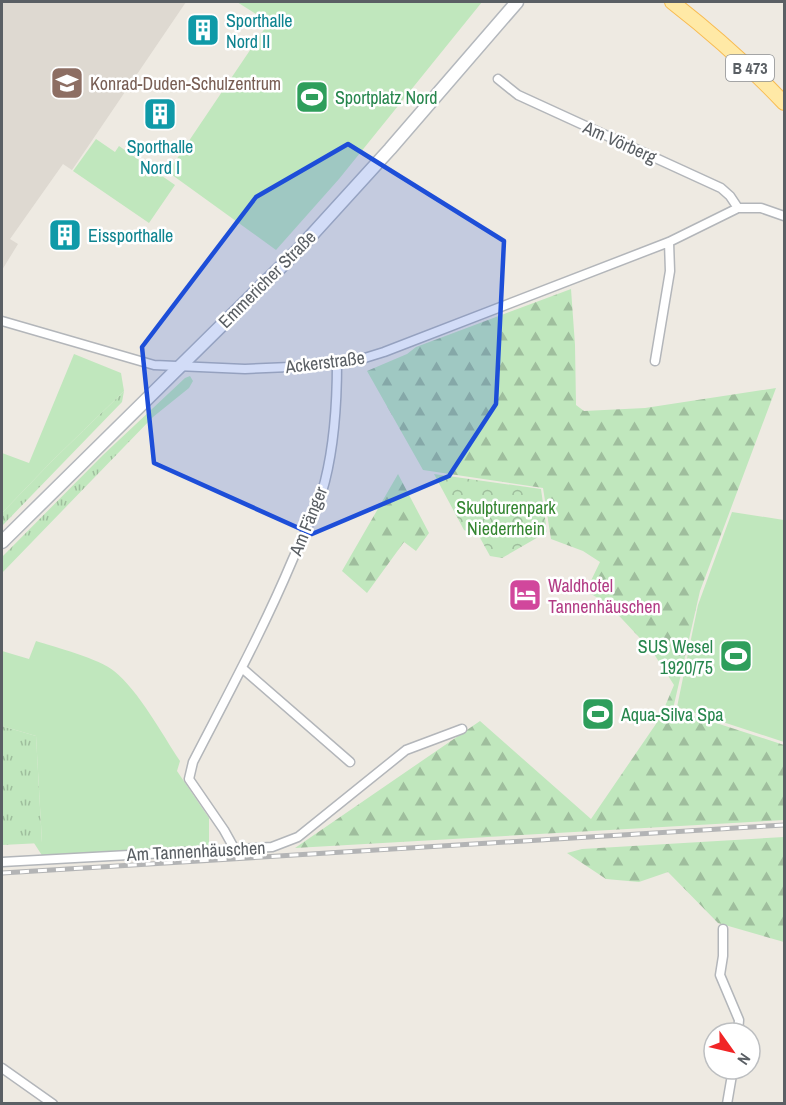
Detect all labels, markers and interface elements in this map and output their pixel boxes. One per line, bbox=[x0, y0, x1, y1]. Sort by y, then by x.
place label: Sporthalle Nord II bbox=[226, 8, 292, 54]
building icon: Sporthalle Nord II bbox=[185, 12, 221, 48]
road number: B 473 bbox=[726, 55, 774, 81]
school or university icon: Konrad-Duden-Schulzentrum bbox=[49, 65, 85, 101]
place label: Konrad-Duden-Schulzentrum bbox=[90, 71, 281, 96]
sports icon: Sportplatz Nord bbox=[294, 79, 330, 115]
place label: Sportplatz Nord bbox=[335, 85, 438, 110]
building icon: Sporthalle Nord I bbox=[142, 96, 178, 132]
street label: Am Vörberg bbox=[578, 114, 661, 170]
place label: Sporthalle Nord I bbox=[127, 134, 193, 180]
building icon: Eissporthalle bbox=[47, 217, 83, 253]
place label: Eissporthalle bbox=[88, 223, 173, 248]
street label: Emmericher Straße bbox=[213, 225, 321, 333]
street label: Ackerstraße bbox=[283, 345, 366, 379]
street label: Am Fänger bbox=[282, 483, 333, 560]
park label: Skulpturenpark Niederrhein bbox=[456, 495, 556, 541]
place label: Waldhotel Tannenhäuschen bbox=[548, 573, 661, 619]
hotel icon: Waldhotel Tannenhäuschen bbox=[507, 577, 543, 613]
place label: SUS Wesel 1920/75 bbox=[638, 634, 713, 680]
sports icon: SUS Wesel 1920/75 bbox=[718, 638, 754, 674]
sports icon: Aqua-Silva Spa bbox=[580, 696, 616, 732]
place label: Aqua-Silva Spa bbox=[620, 702, 724, 727]
street label: Am Tannenhäuschen bbox=[125, 835, 266, 867]
north arrow bbox=[702, 1021, 762, 1081]
text: N bbox=[733, 1049, 756, 1069]

